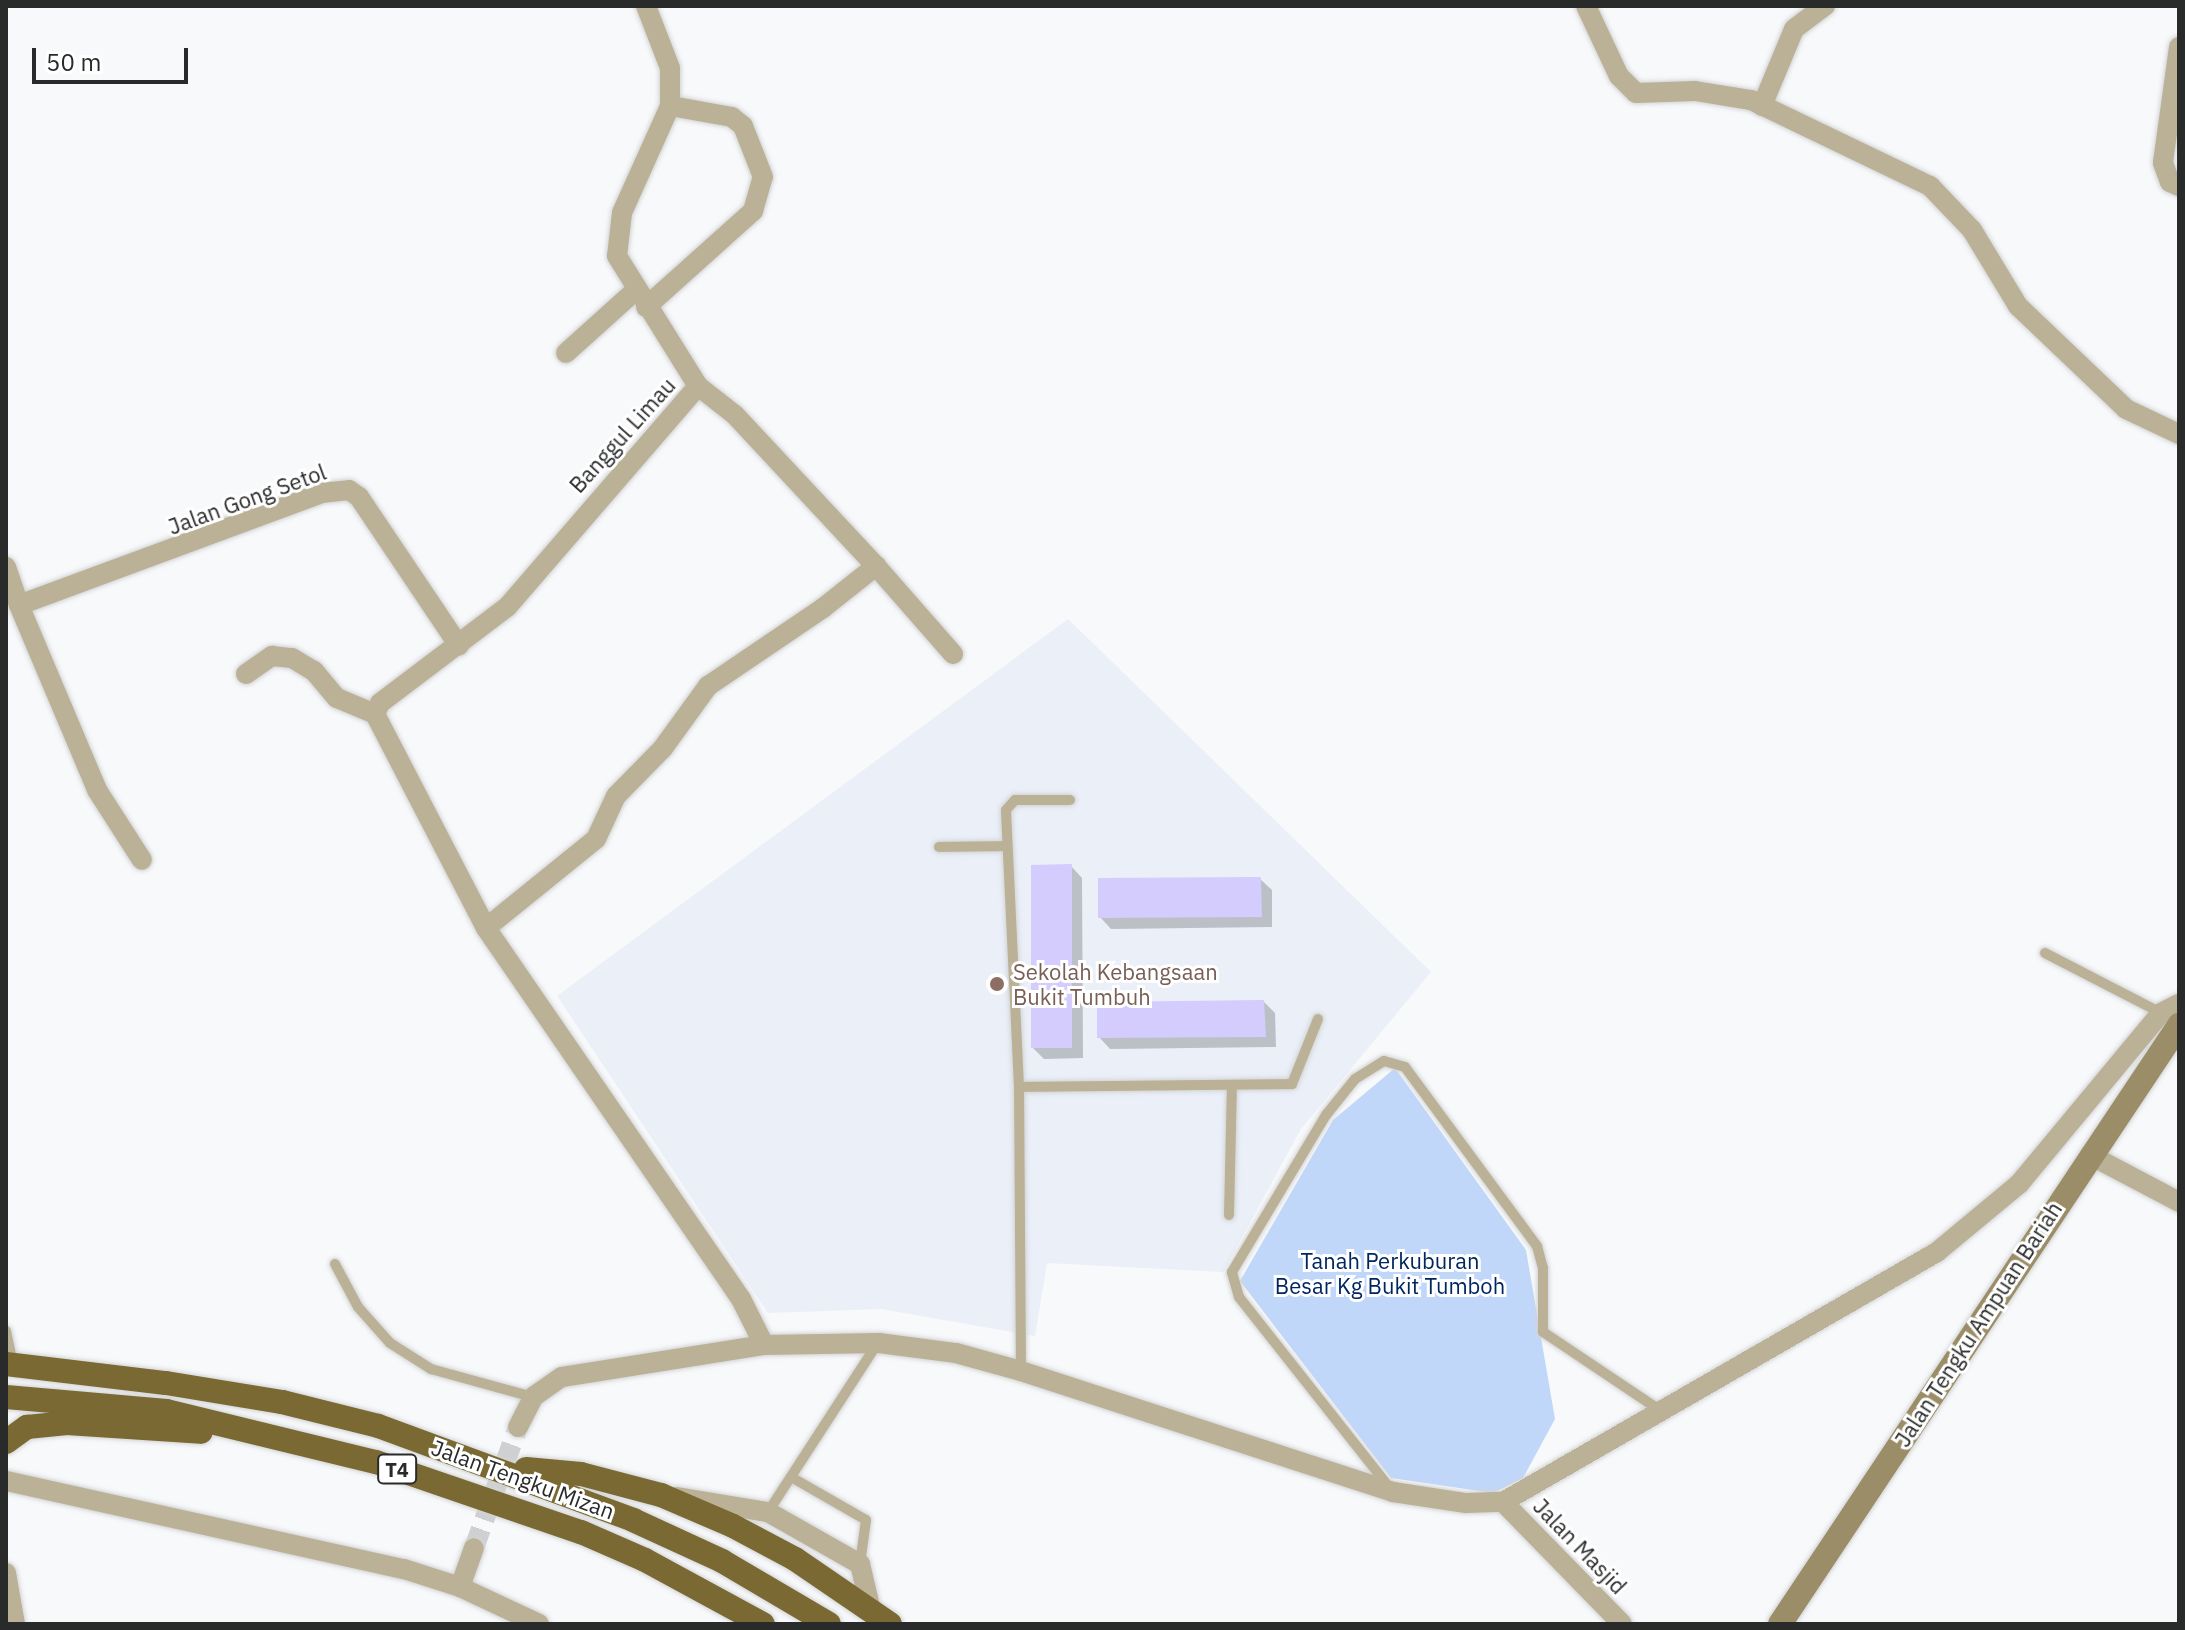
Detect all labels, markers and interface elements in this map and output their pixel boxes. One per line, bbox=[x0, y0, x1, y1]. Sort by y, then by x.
scale bar bbox=[36, 32, 192, 82]
text: 50 m bbox=[46, 46, 101, 78]
street label: Banggul Limau bbox=[564, 372, 680, 498]
street label: Jalan Gong Setol bbox=[164, 458, 330, 540]
place label: Sekolah Kebangsaan Bukit Tumbuh bbox=[1013, 958, 1218, 1010]
marker: Sekolah Kebangsaan Bukit Tumbuh bbox=[988, 975, 1006, 993]
street label: Jalan Tengku Ampuan Bariah bbox=[1889, 1197, 2067, 1451]
park label: Tanah Perkuburan Besar Kg Bukit Tumboh bbox=[1275, 1247, 1505, 1298]
street label: Jalan Tengku Mizan bbox=[428, 1434, 618, 1524]
road number: T4 bbox=[377, 1453, 417, 1485]
street label: Jalan Masjid bbox=[1528, 1493, 1632, 1599]

